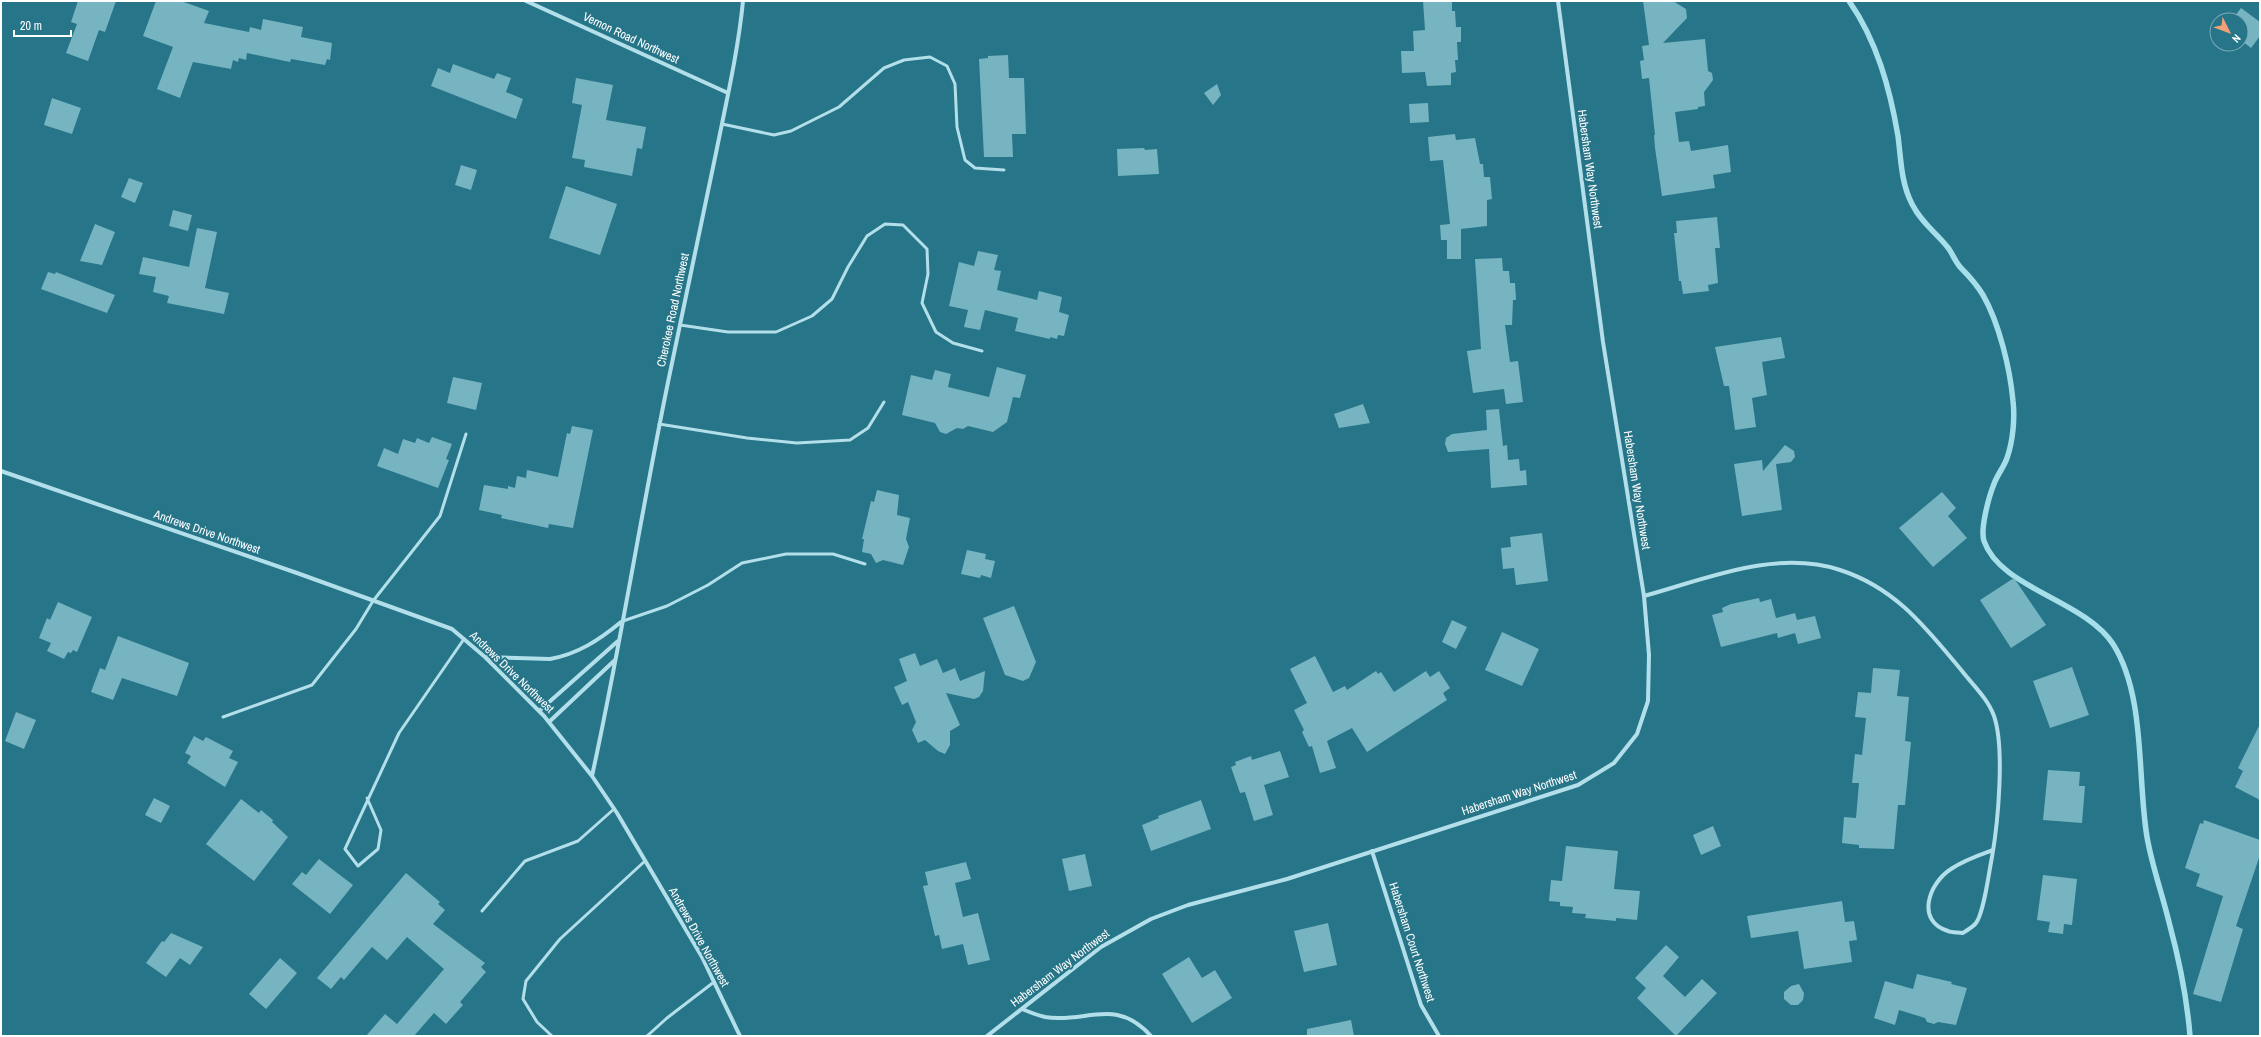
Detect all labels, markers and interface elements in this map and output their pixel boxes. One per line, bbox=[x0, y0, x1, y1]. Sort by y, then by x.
street label: Vernon Road Northwest bbox=[580, 9, 682, 67]
scale bar bbox=[14, 12, 71, 38]
north arrow bbox=[2209, 12, 2249, 52]
text: 20 m bbox=[20, 18, 42, 34]
text: N bbox=[2229, 32, 2244, 46]
street label: Habersham Way Northwest bbox=[1574, 108, 1606, 230]
street label: Cherokee Road Northwest bbox=[653, 251, 693, 368]
street label: Habersham Way Northwest bbox=[1620, 430, 1654, 551]
street label: Andrews Drive Northwest bbox=[151, 506, 263, 558]
street label: Andrews Drive Northwest bbox=[466, 627, 558, 717]
street label: Habersham Way Northwest bbox=[1459, 767, 1579, 819]
street label: Habersham Court Northwest bbox=[1385, 880, 1439, 1004]
street label: Andrews Drive Northwest bbox=[664, 883, 733, 990]
street label: Habersham Way Northwest bbox=[1007, 925, 1113, 1010]

